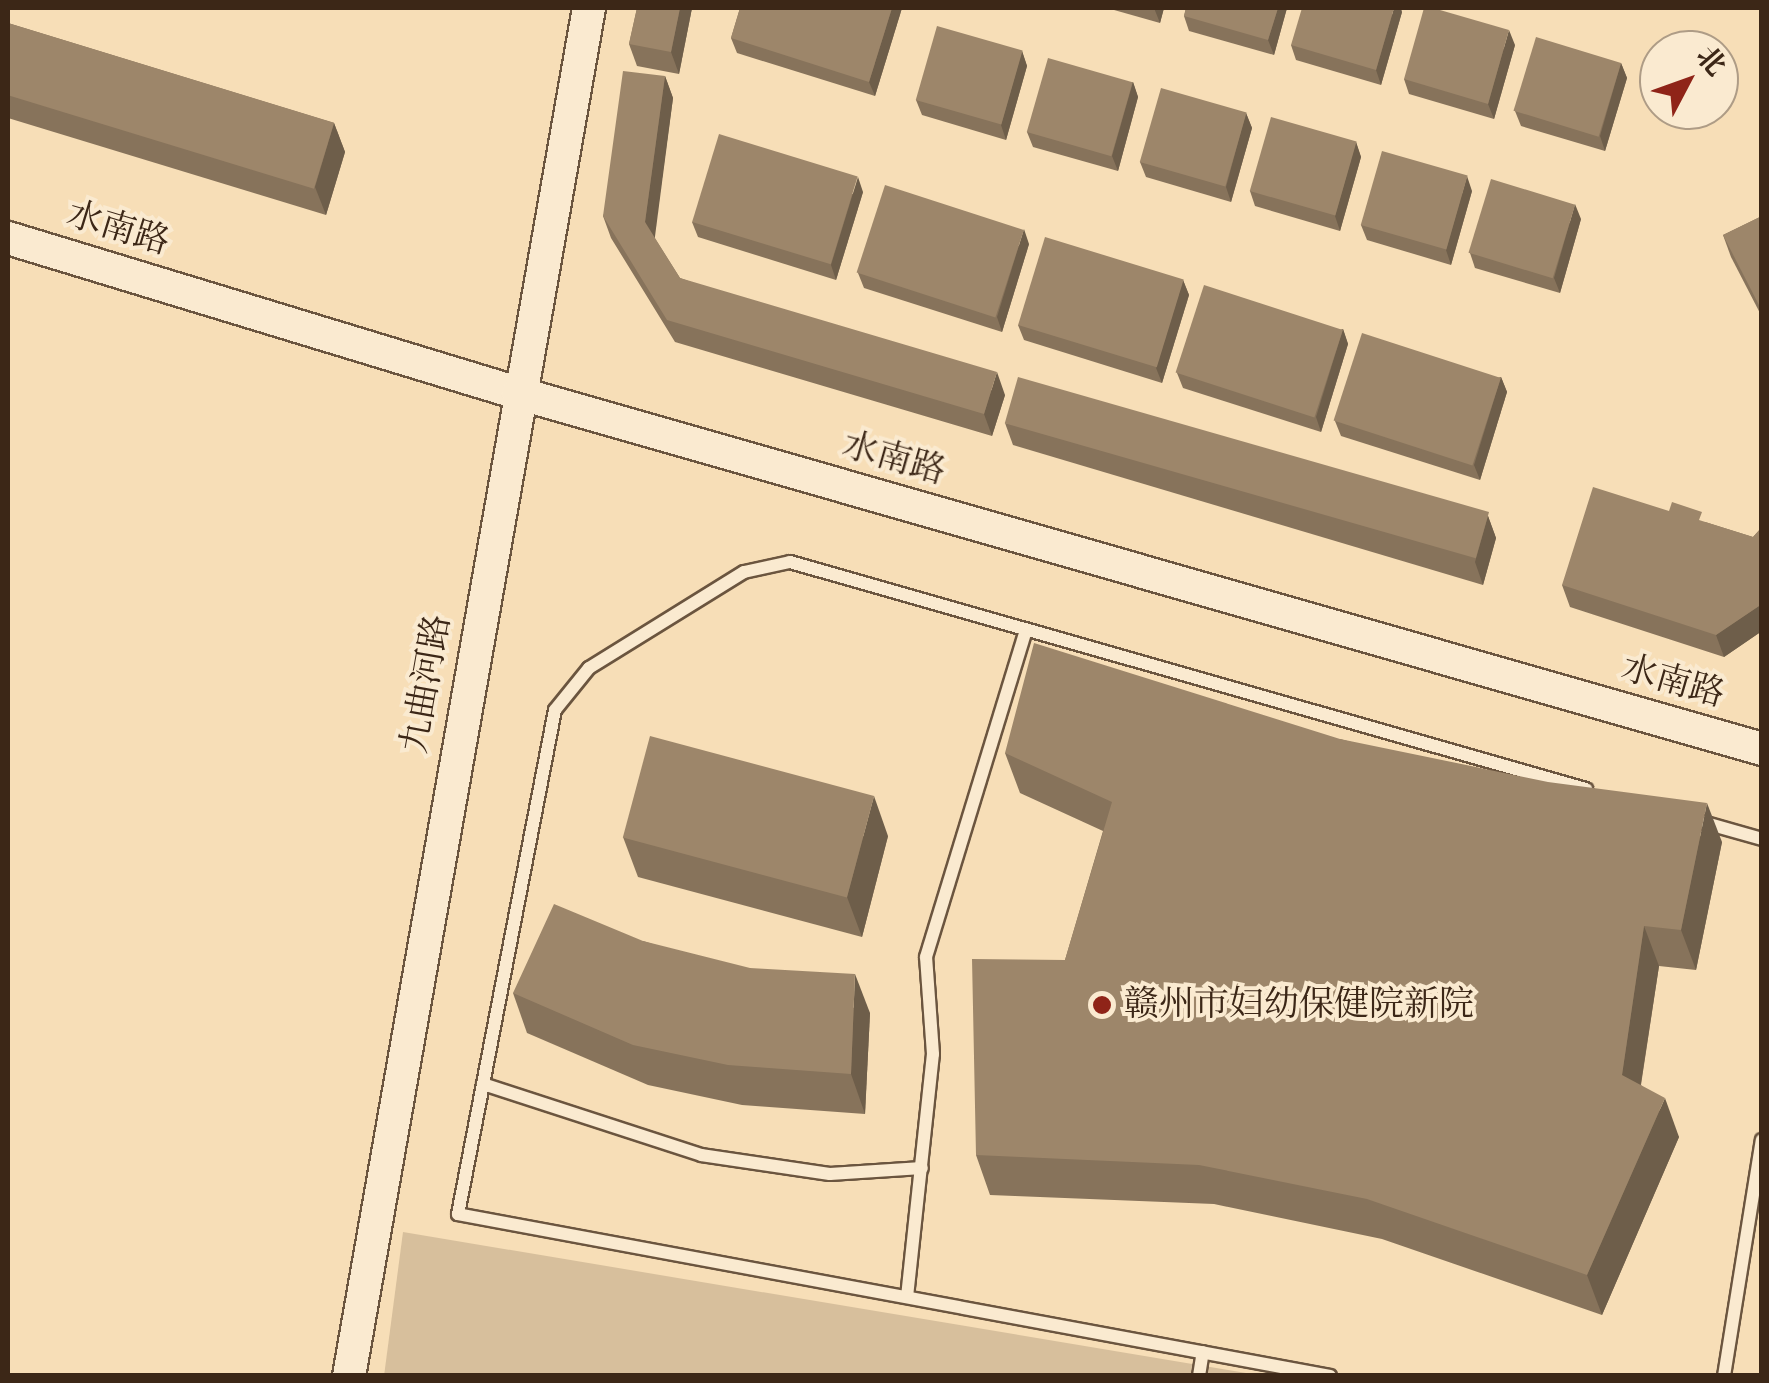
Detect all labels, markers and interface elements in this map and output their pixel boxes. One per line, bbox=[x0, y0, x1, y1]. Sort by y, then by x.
north arrow bbox=[1639, 30, 1739, 130]
text: 北 bbox=[1688, 39, 1733, 83]
street label: 水南路 bbox=[62, 194, 174, 264]
street label: 水南路 bbox=[838, 424, 950, 494]
street label: 九曲河路 bbox=[394, 611, 460, 757]
street label: 水南路 bbox=[1617, 647, 1729, 717]
place label: 赣州市妇幼保健院新院 bbox=[1124, 984, 1474, 1026]
marker: 赣州市妇幼保健院新院 bbox=[1089, 992, 1115, 1018]

